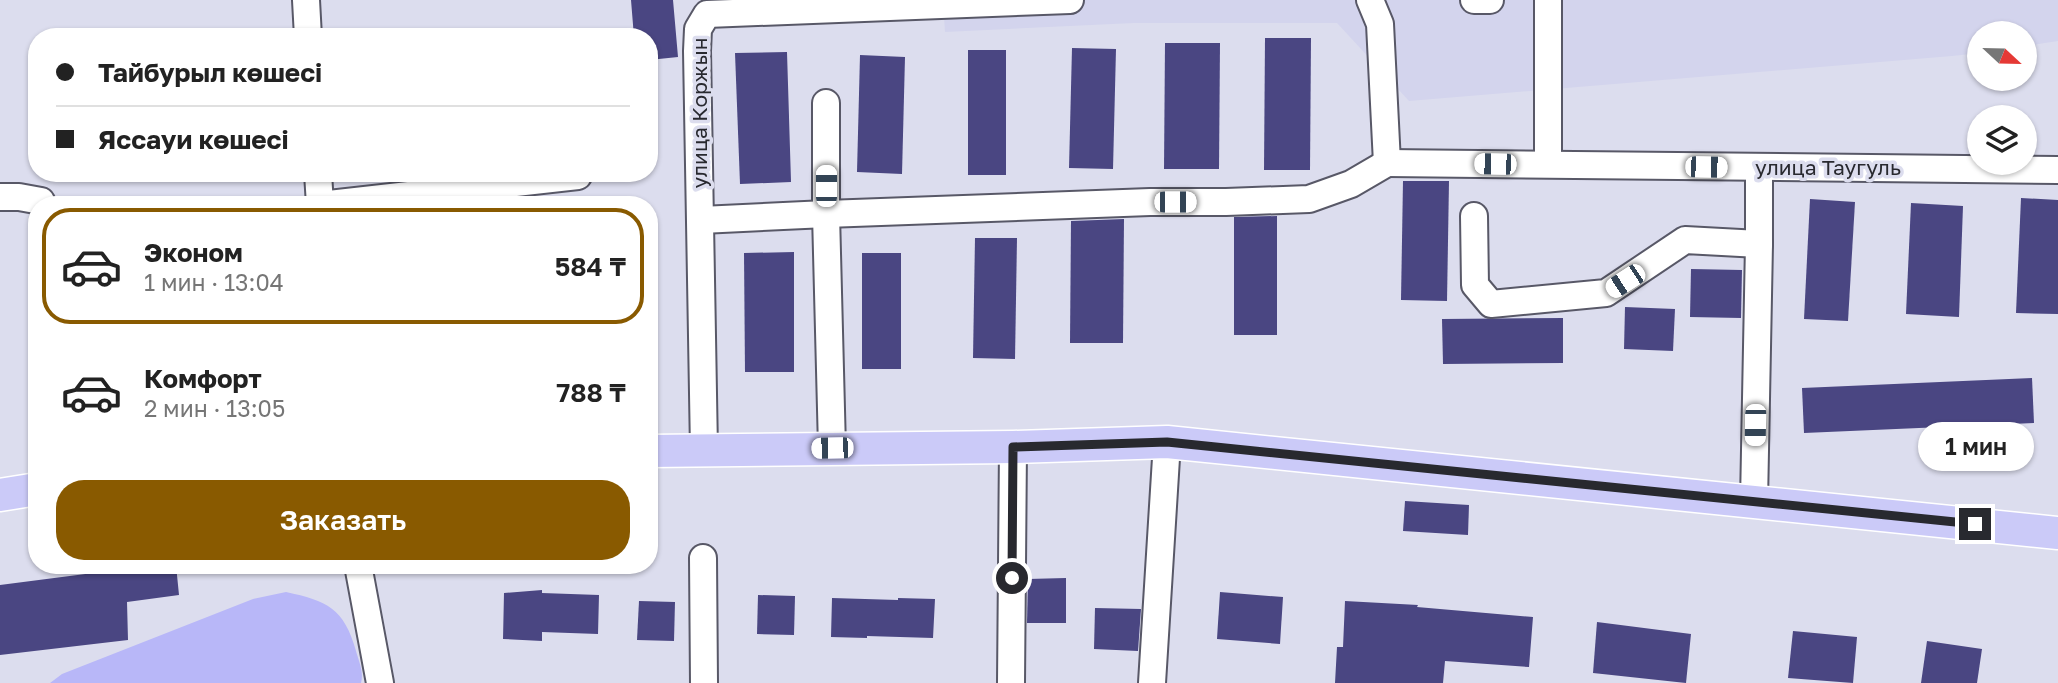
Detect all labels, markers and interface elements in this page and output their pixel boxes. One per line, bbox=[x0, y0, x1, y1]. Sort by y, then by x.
north arrow bbox=[1967, 21, 2037, 91]
map controls bbox=[1967, 21, 2037, 175]
street label: улица Коржын bbox=[686, 37, 712, 189]
text: Тайбурыл көшесі bbox=[98, 57, 322, 88]
button: layers bbox=[1967, 105, 2037, 175]
text: Яссауи көшесі bbox=[98, 124, 289, 155]
car bbox=[1474, 153, 1517, 175]
street label: улица Таугуль bbox=[1755, 154, 1901, 180]
car bbox=[1685, 156, 1728, 178]
car bbox=[816, 165, 837, 207]
car bbox=[1155, 192, 1197, 213]
icon: car bbox=[60, 235, 123, 298]
text: Эконом bbox=[144, 237, 243, 268]
text: 584 ₸ bbox=[555, 251, 626, 282]
car bbox=[1602, 261, 1649, 301]
text: 1 мин · 13:04 bbox=[144, 268, 284, 296]
icon: car bbox=[60, 361, 123, 424]
text: Комфорт bbox=[144, 363, 262, 394]
text: 788 ₸ bbox=[556, 377, 626, 408]
text: 2 мин · 13:05 bbox=[144, 394, 285, 422]
car bbox=[1745, 404, 1766, 446]
callout: 1 мин bbox=[1917, 422, 2033, 472]
text: 1 мин bbox=[1945, 432, 2007, 460]
car bbox=[811, 437, 854, 459]
button: Заказать bbox=[56, 480, 630, 560]
route end bbox=[1959, 508, 1991, 540]
route start bbox=[996, 562, 1028, 594]

